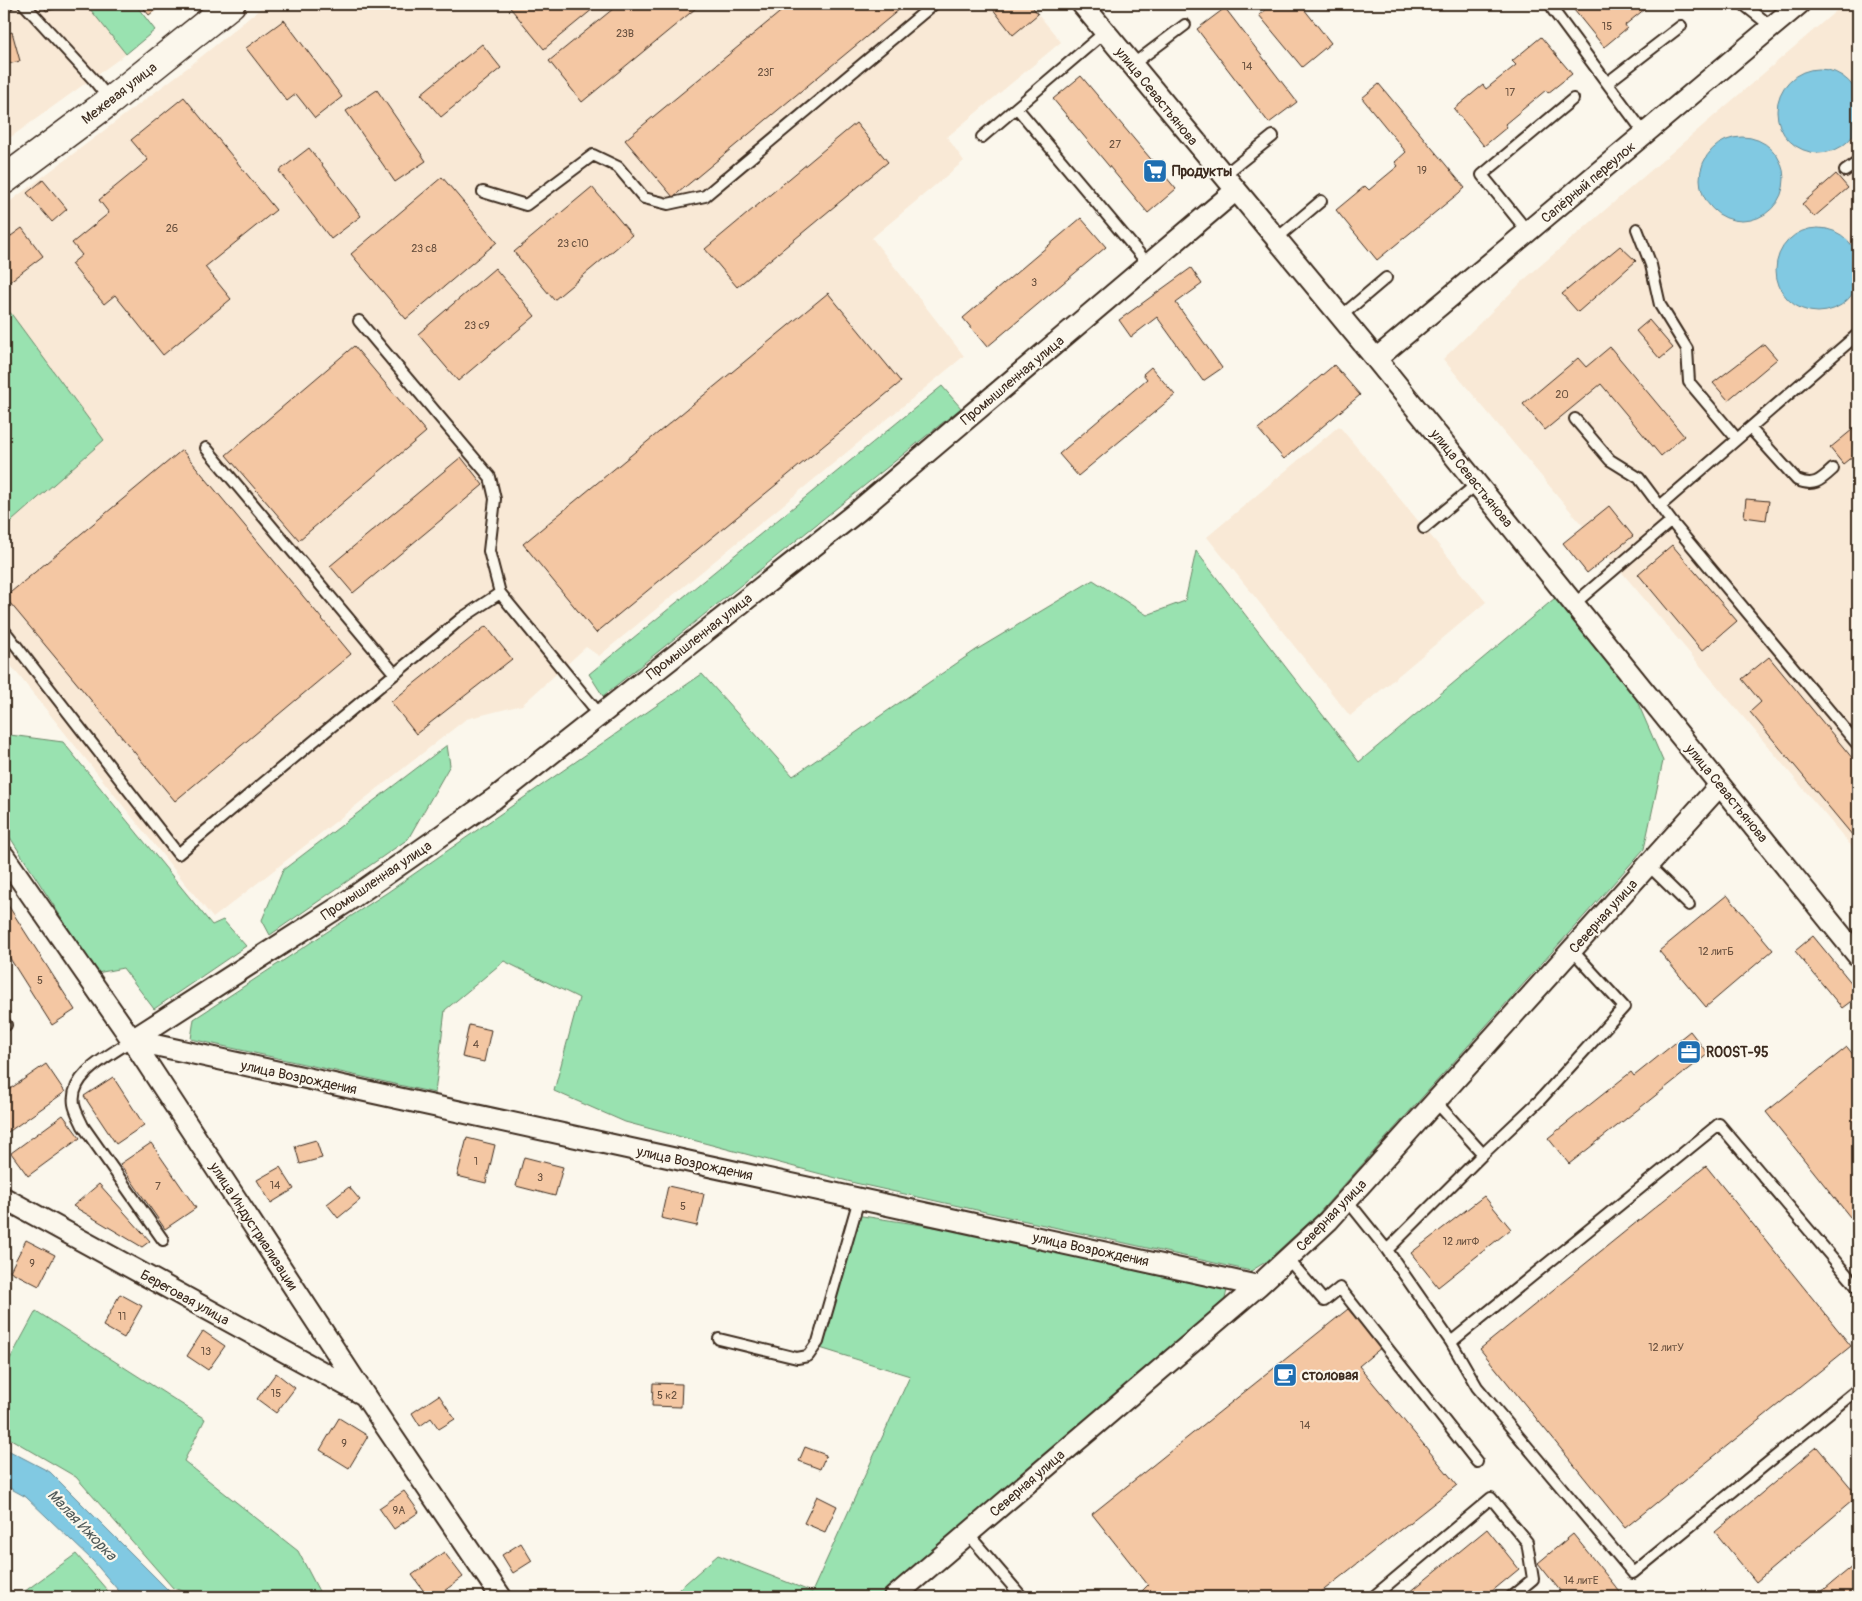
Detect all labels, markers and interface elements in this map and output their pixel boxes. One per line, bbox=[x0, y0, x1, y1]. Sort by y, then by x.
house number: 15 bbox=[1602, 20, 1612, 33]
house number: 23В bbox=[616, 27, 634, 40]
street label: улица Севастьянова bbox=[1111, 43, 1201, 149]
street label: Межевая улица bbox=[78, 59, 160, 128]
house number: 14 bbox=[1242, 60, 1253, 73]
house number: 23Г bbox=[757, 66, 775, 79]
house number: 17 bbox=[1505, 86, 1515, 99]
house number: 27 bbox=[1109, 138, 1121, 151]
street label: Сапёрный переулок bbox=[1538, 138, 1639, 227]
supermarket icon: Продукты bbox=[1142, 158, 1168, 184]
place label: Продукты bbox=[1172, 163, 1232, 180]
house number: 19 bbox=[1417, 164, 1427, 177]
house number: 26 bbox=[166, 222, 178, 235]
house number: 23 с10 bbox=[557, 237, 589, 250]
house number: 23 с8 bbox=[411, 242, 437, 255]
house number: 3 bbox=[1031, 276, 1037, 289]
house number: 23 с9 bbox=[464, 319, 490, 332]
street label: Промышленная улица bbox=[957, 332, 1068, 429]
house number: 20 bbox=[1555, 388, 1569, 401]
street label: улица Севастьянова bbox=[1426, 425, 1516, 531]
street label: Промышленная улица bbox=[643, 590, 756, 683]
street label: улица Севастьянова bbox=[1681, 740, 1771, 846]
street label: Промышленная улица bbox=[318, 837, 435, 924]
street label: Северная улица bbox=[1566, 876, 1641, 957]
house number: 12 литБ bbox=[1698, 945, 1734, 958]
house number: 5 bbox=[37, 974, 43, 987]
house number: 4 bbox=[473, 1038, 480, 1051]
office icon: ROOST-95 bbox=[1676, 1039, 1702, 1065]
place label: ROOST-95 bbox=[1706, 1044, 1769, 1061]
street label: улица Возрождения bbox=[238, 1057, 359, 1098]
street label: улица Возрождения bbox=[634, 1143, 755, 1184]
house number: 1 bbox=[474, 1155, 478, 1168]
street label: улица Индустриализации bbox=[205, 1158, 301, 1293]
house number: 3 bbox=[537, 1171, 543, 1184]
street label: Северная улица bbox=[1293, 1176, 1370, 1255]
house number: 14 bbox=[270, 1179, 281, 1192]
house number: 7 bbox=[155, 1180, 161, 1193]
house number: 5 bbox=[680, 1200, 686, 1213]
street label: улица Возрождения bbox=[1030, 1229, 1151, 1270]
house number: 12 литФ bbox=[1443, 1235, 1480, 1248]
house number: 9 bbox=[29, 1257, 35, 1270]
street label: Береговая улица bbox=[137, 1266, 232, 1329]
house number: 11 bbox=[118, 1310, 126, 1323]
house number: 12 литУ bbox=[1648, 1341, 1684, 1354]
house number: 13 bbox=[201, 1345, 211, 1358]
cafe icon: столовая bbox=[1272, 1362, 1298, 1388]
place label: столовая bbox=[1301, 1367, 1359, 1384]
house number: 15 bbox=[271, 1387, 281, 1400]
house number: 5 к2 bbox=[657, 1389, 677, 1402]
house number: 14 bbox=[1300, 1419, 1311, 1432]
house number: 9 bbox=[341, 1437, 347, 1450]
street label: Северная улица bbox=[986, 1446, 1068, 1521]
water label: Малая Ижорка bbox=[43, 1486, 121, 1566]
house number: 9А bbox=[393, 1504, 405, 1517]
house number: 14 литЕ bbox=[1564, 1574, 1599, 1587]

